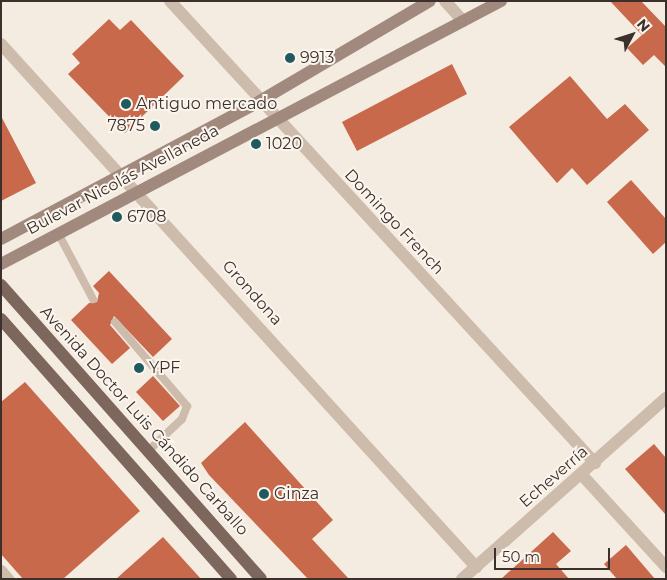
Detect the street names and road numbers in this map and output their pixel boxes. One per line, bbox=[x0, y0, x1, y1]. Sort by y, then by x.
street label: Bulevar Nicolás Avellaneda bbox=[24, 121, 222, 239]
street label: Domingo French bbox=[340, 165, 448, 279]
street label: Grondona bbox=[218, 257, 286, 329]
street label: Avenida Doctor Luis Cándido Carballo bbox=[36, 302, 252, 540]
street label: Echeverría bbox=[516, 442, 592, 512]

